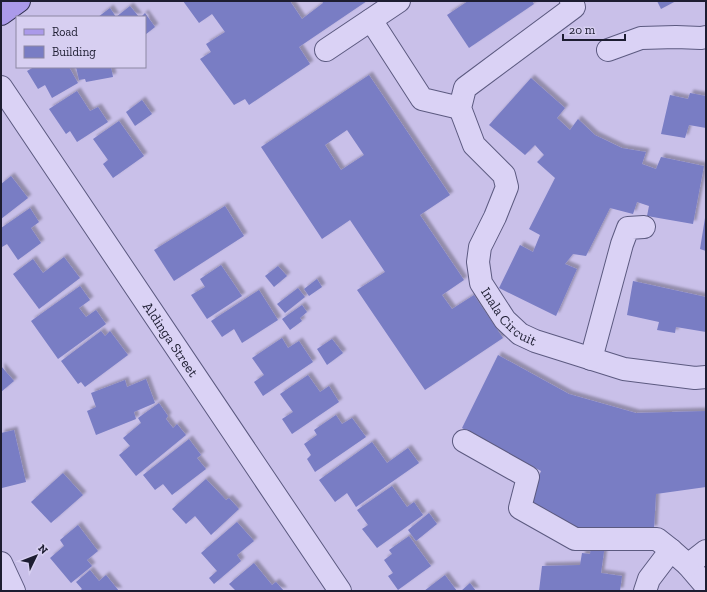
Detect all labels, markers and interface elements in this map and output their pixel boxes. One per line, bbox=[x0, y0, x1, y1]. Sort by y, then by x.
legend bbox=[16, 16, 146, 68]
scale bar bbox=[563, 16, 625, 42]
text: 20 m bbox=[569, 23, 596, 37]
text: Road bbox=[52, 25, 78, 39]
text: Building bbox=[52, 45, 96, 59]
street label: Inala Circuit bbox=[477, 284, 540, 349]
street label: Aldinga Street bbox=[139, 298, 202, 381]
north arrow bbox=[16, 536, 56, 576]
text: N bbox=[35, 542, 51, 557]

